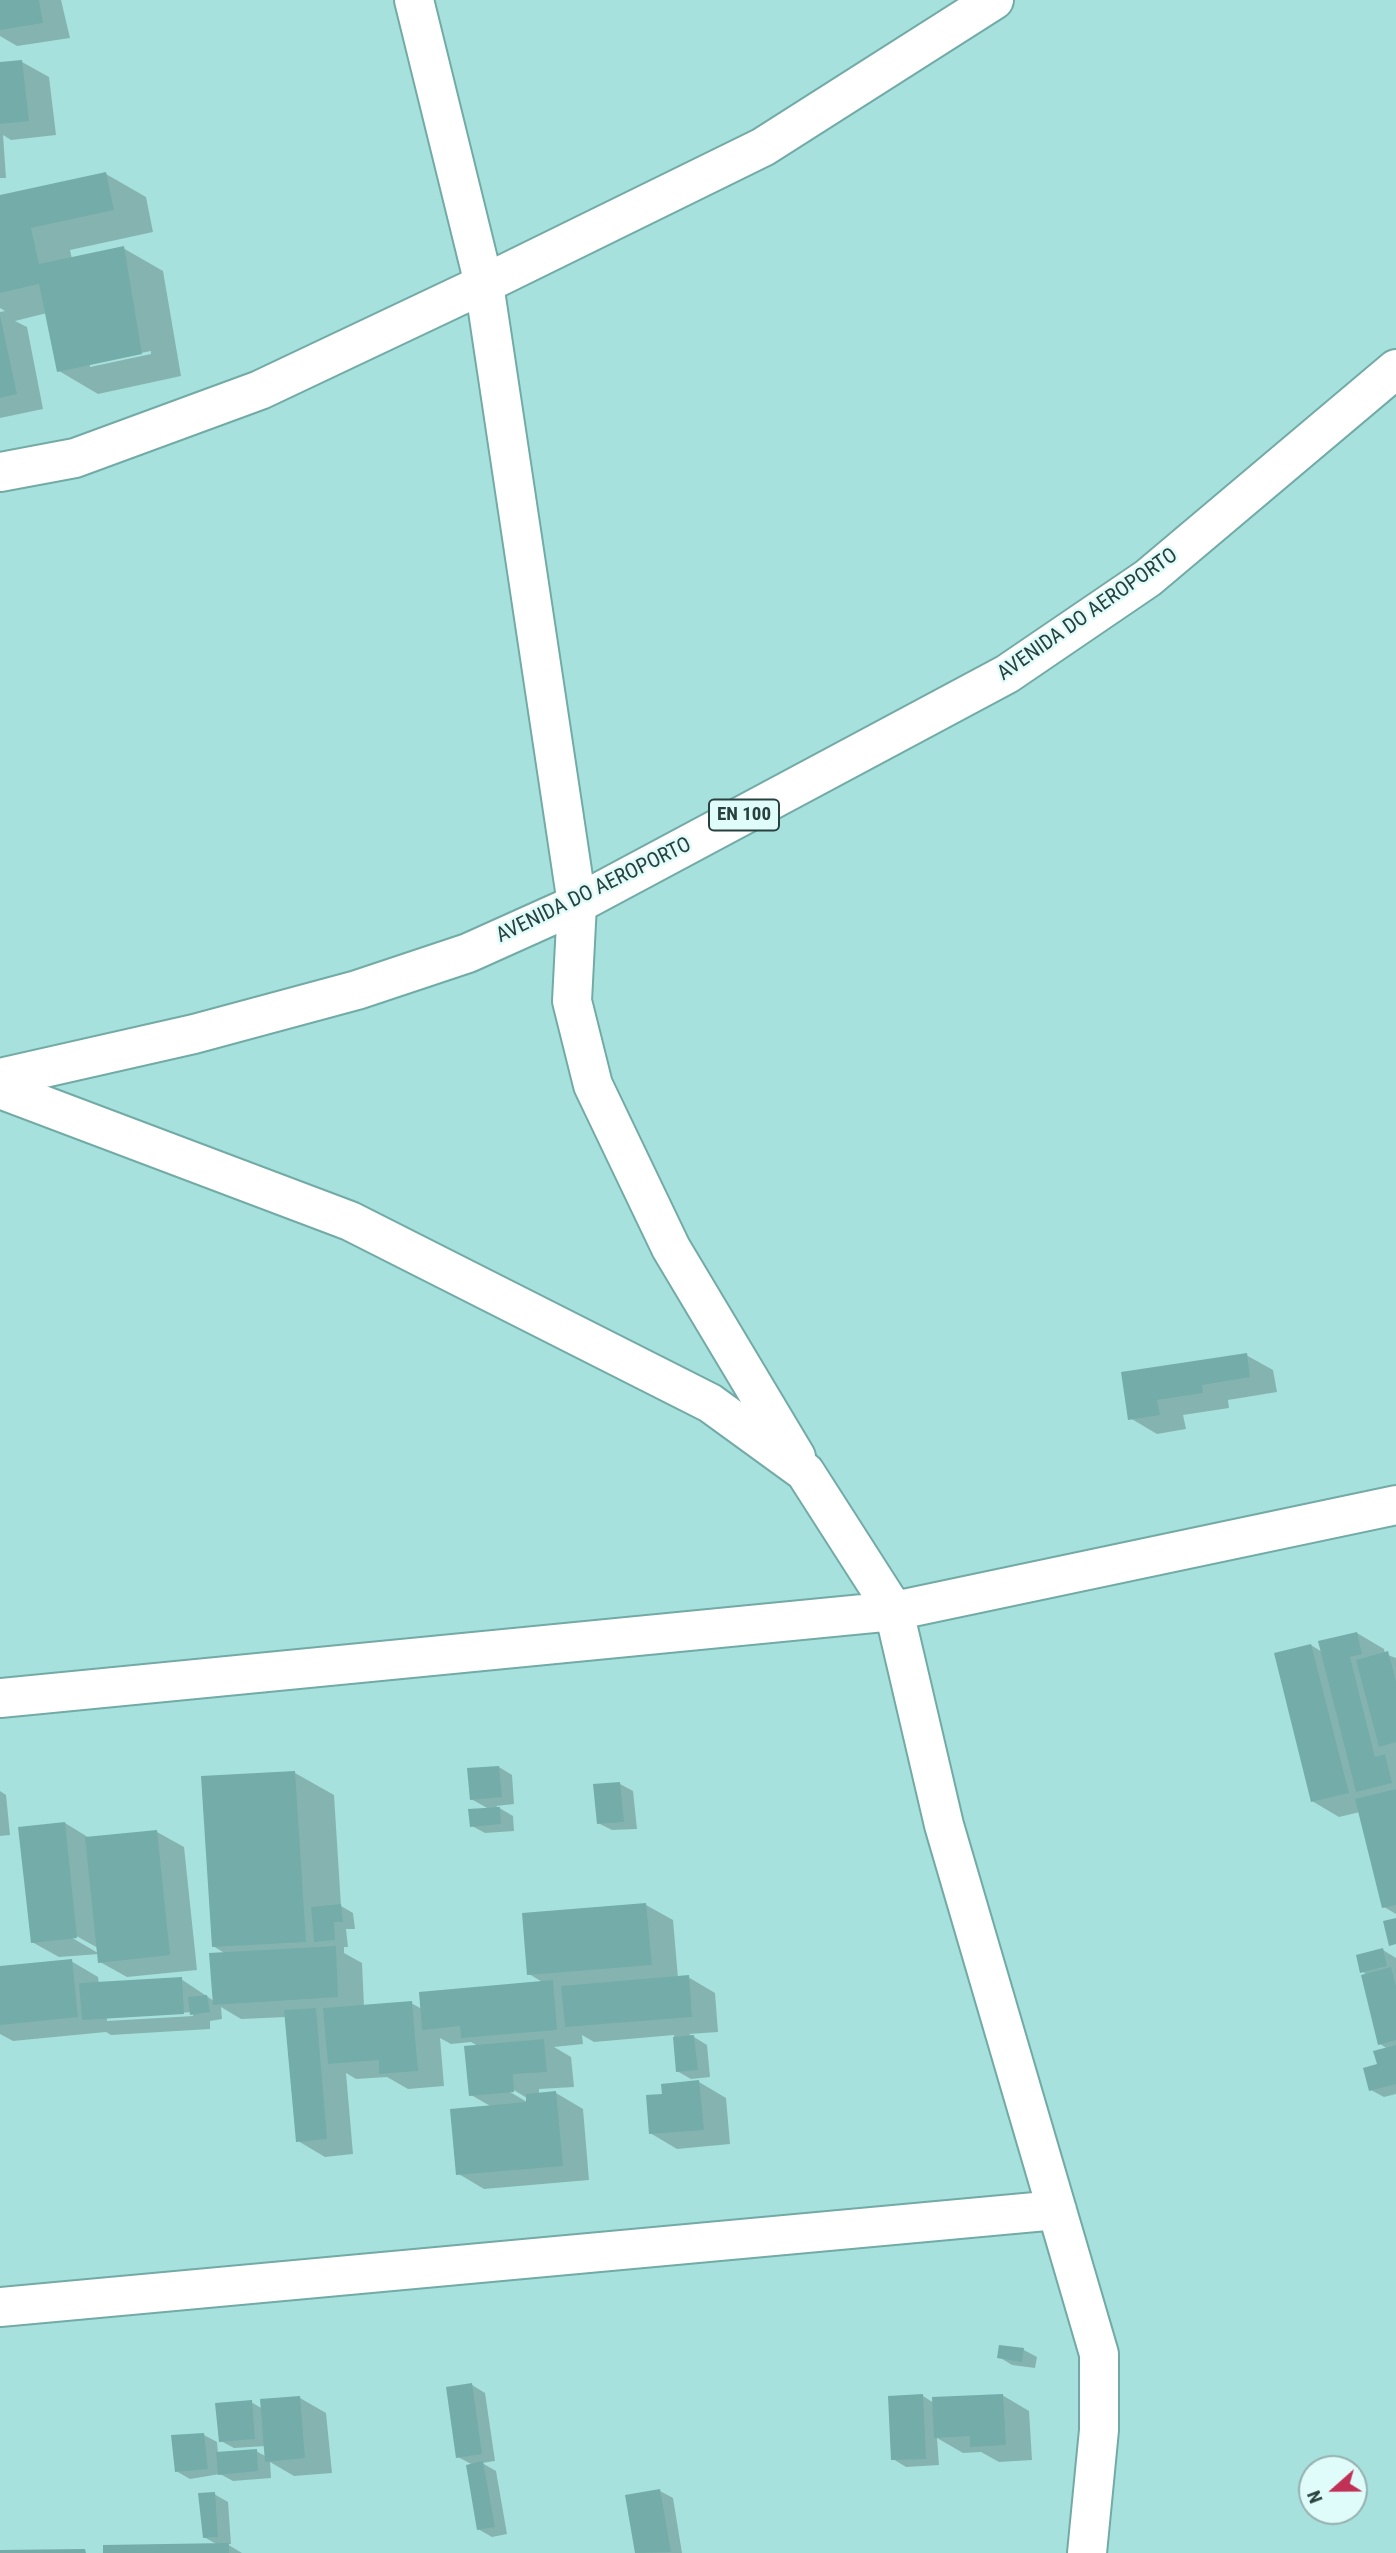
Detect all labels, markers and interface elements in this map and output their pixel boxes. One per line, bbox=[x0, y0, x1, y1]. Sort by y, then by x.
street label: AVENIDA DO AEROPORTO bbox=[993, 543, 1183, 687]
road number: EN 100 bbox=[709, 800, 779, 830]
street label: AVENIDA DO AEROPORTO bbox=[492, 833, 696, 949]
north arrow bbox=[1298, 2455, 1368, 2525]
text: N bbox=[1302, 2487, 1328, 2507]

